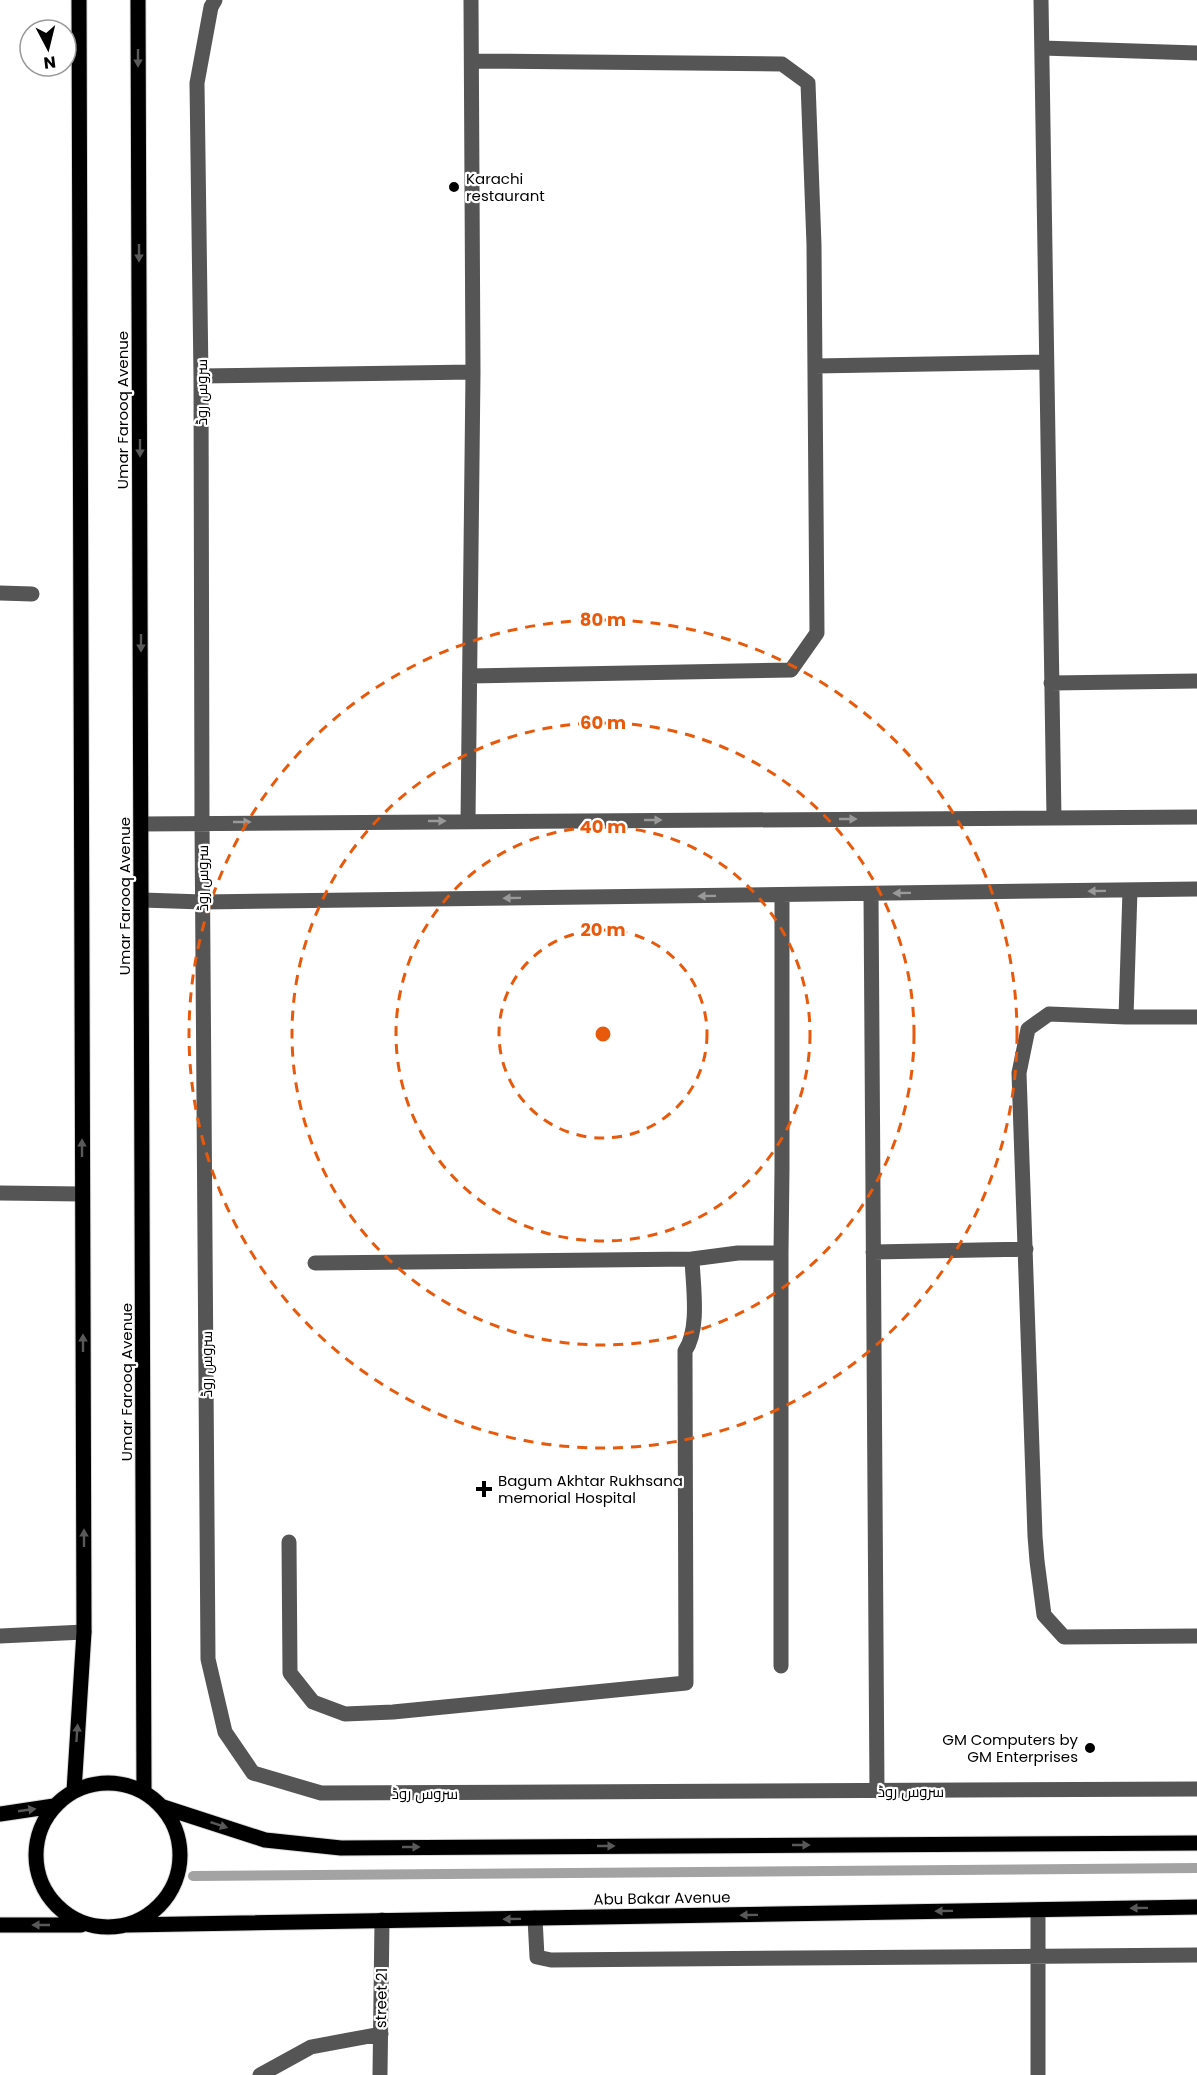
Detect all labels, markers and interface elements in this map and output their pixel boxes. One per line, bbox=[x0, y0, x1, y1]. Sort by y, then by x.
north arrow bbox=[18, 18, 78, 78]
one-way arrow bbox=[133, 49, 143, 68]
text: N bbox=[42, 50, 57, 75]
place label: Karachi restaurant bbox=[466, 168, 545, 206]
marker: Karachi restaurant bbox=[447, 180, 461, 194]
one-way arrow bbox=[134, 244, 144, 263]
street label: Umar Farooq Avenue bbox=[112, 331, 133, 489]
street label: سروس روڈ bbox=[191, 359, 212, 425]
one-way arrow bbox=[135, 439, 145, 458]
text: 80 m bbox=[580, 607, 626, 632]
one-way arrow bbox=[136, 634, 146, 653]
text: 60 m bbox=[580, 710, 626, 735]
text: 40 m bbox=[580, 814, 626, 839]
one-way arrow bbox=[839, 814, 858, 824]
one-way arrow bbox=[644, 815, 663, 825]
one-way arrow bbox=[428, 816, 447, 826]
street label: Umar Farooq Avenue bbox=[114, 817, 135, 975]
one-way arrow bbox=[233, 817, 252, 827]
street label: سروس روڈ bbox=[192, 845, 213, 911]
one-way arrow bbox=[1087, 886, 1106, 896]
one-way arrow bbox=[892, 888, 911, 898]
one-way arrow bbox=[697, 891, 716, 901]
one-way arrow bbox=[502, 893, 521, 903]
text: 20 m bbox=[581, 917, 625, 942]
centre of rings bbox=[593, 1024, 613, 1044]
one-way arrow bbox=[77, 1138, 87, 1157]
street label: Umar Farooq Avenue bbox=[116, 1303, 137, 1461]
street label: سروس روڈ bbox=[196, 1331, 217, 1397]
one-way arrow bbox=[78, 1333, 88, 1352]
place label: Bagum Akhtar Rukhsana memorial Hospital bbox=[498, 1470, 683, 1508]
marker: Bagum Akhtar Rukhsana memorial Hospital bbox=[475, 1480, 493, 1498]
one-way arrow bbox=[79, 1528, 89, 1547]
one-way arrow bbox=[73, 1723, 82, 1742]
place label: GM Computers by GM Enterprises bbox=[942, 1729, 1079, 1767]
marker: GM Computers by GM Enterprises bbox=[1083, 1741, 1097, 1755]
street label: سروس روڈ bbox=[878, 1781, 944, 1802]
street label: سروس روڈ bbox=[392, 1783, 458, 1804]
one-way arrow bbox=[18, 1805, 37, 1814]
one-way arrow bbox=[210, 1821, 228, 1830]
one-way arrow bbox=[792, 1840, 811, 1850]
one-way arrow bbox=[597, 1841, 616, 1851]
one-way arrow bbox=[402, 1842, 421, 1852]
street label: Abu Bakar Avenue bbox=[593, 1886, 731, 1910]
one-way arrow bbox=[1129, 1903, 1148, 1913]
one-way arrow bbox=[934, 1907, 953, 1916]
one-way arrow bbox=[739, 1910, 758, 1919]
one-way arrow bbox=[502, 1914, 521, 1923]
one-way arrow bbox=[31, 1920, 50, 1930]
street label: street 21 bbox=[370, 1968, 392, 2028]

